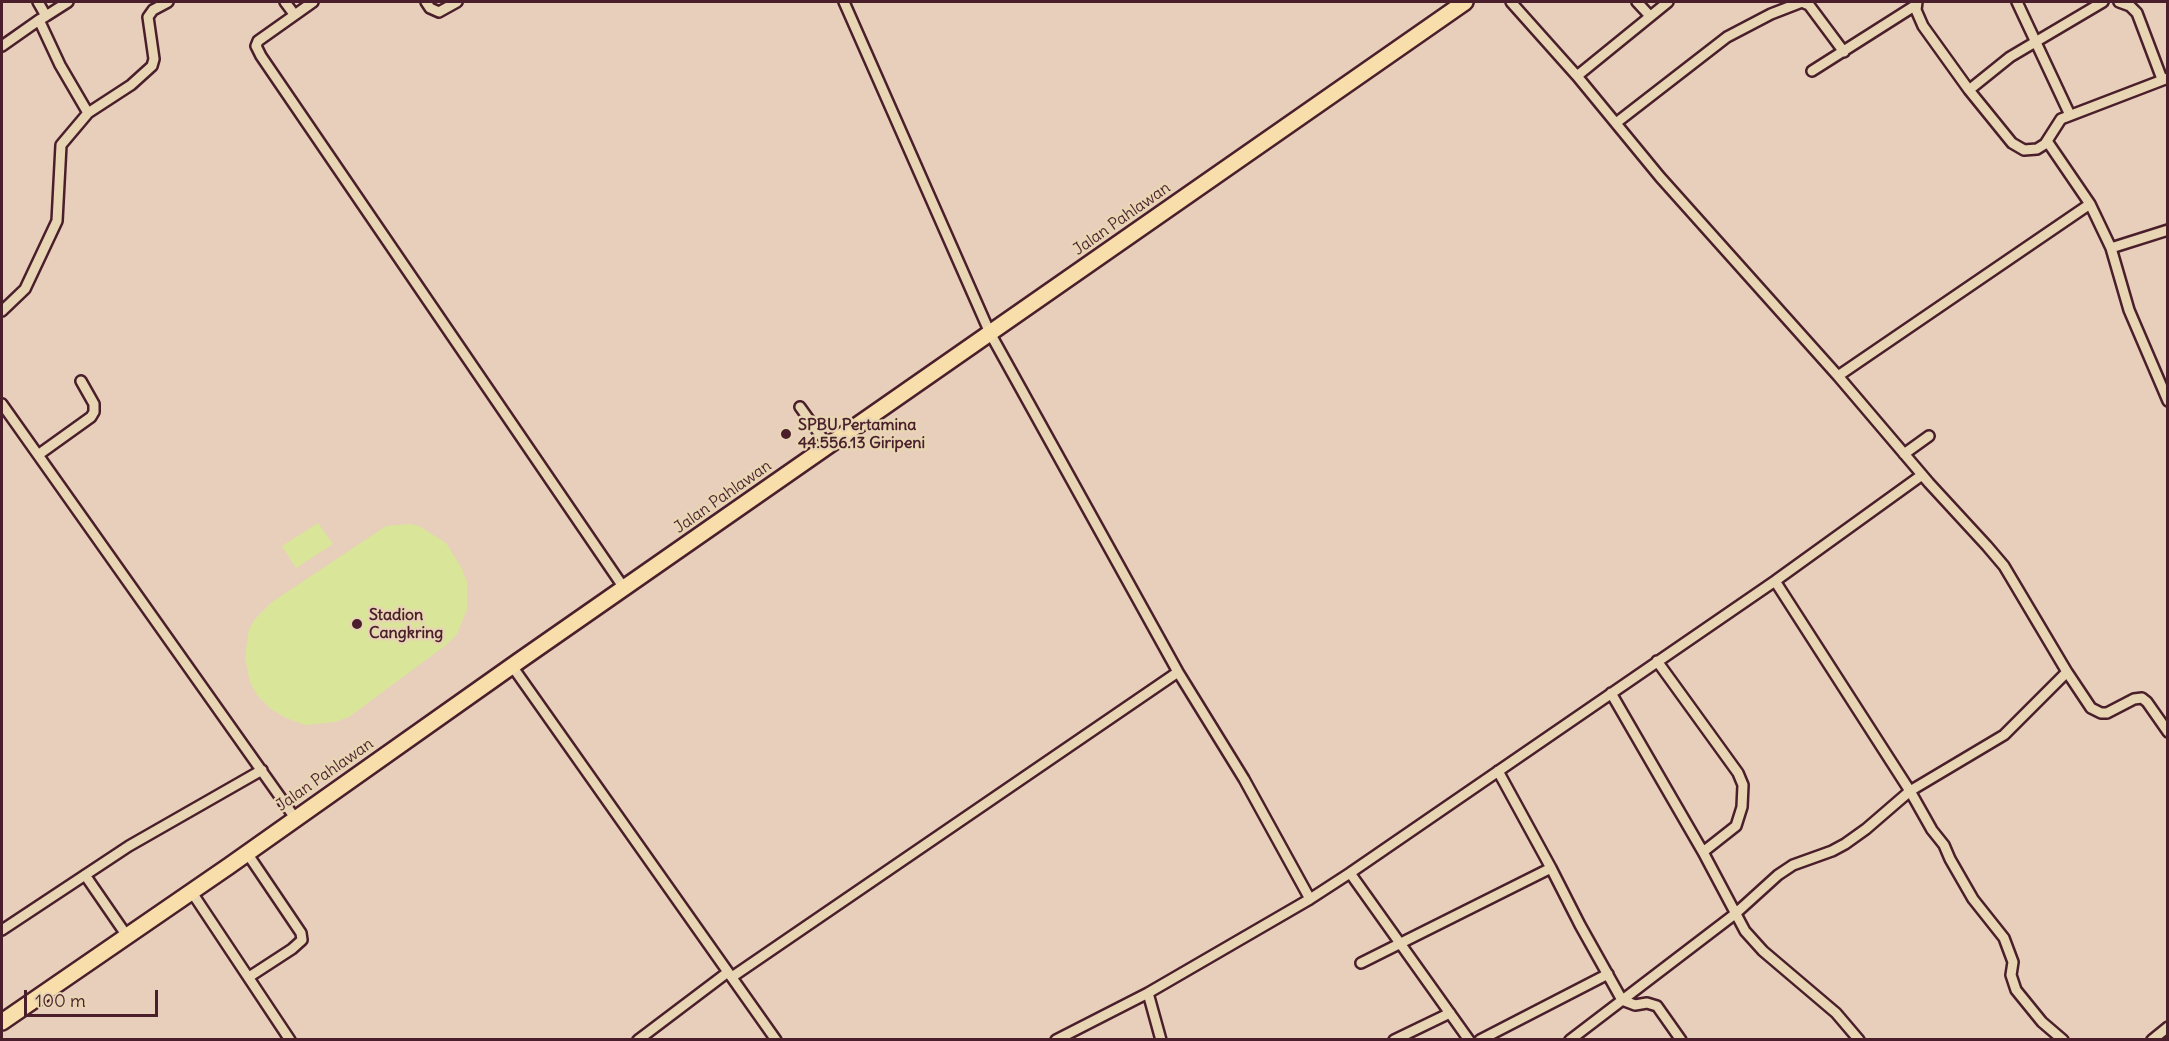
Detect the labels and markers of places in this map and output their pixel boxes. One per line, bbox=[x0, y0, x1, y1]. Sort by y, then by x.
place label: SPBU Pertamina 44.556.13 Giripeni bbox=[798, 415, 925, 453]
marker: SPBU Pertamina 44.556.13 Giripeni bbox=[779, 427, 793, 441]
place label: Stadion Cangkring bbox=[369, 605, 443, 643]
marker: Stadion Cangkring bbox=[350, 617, 364, 631]

